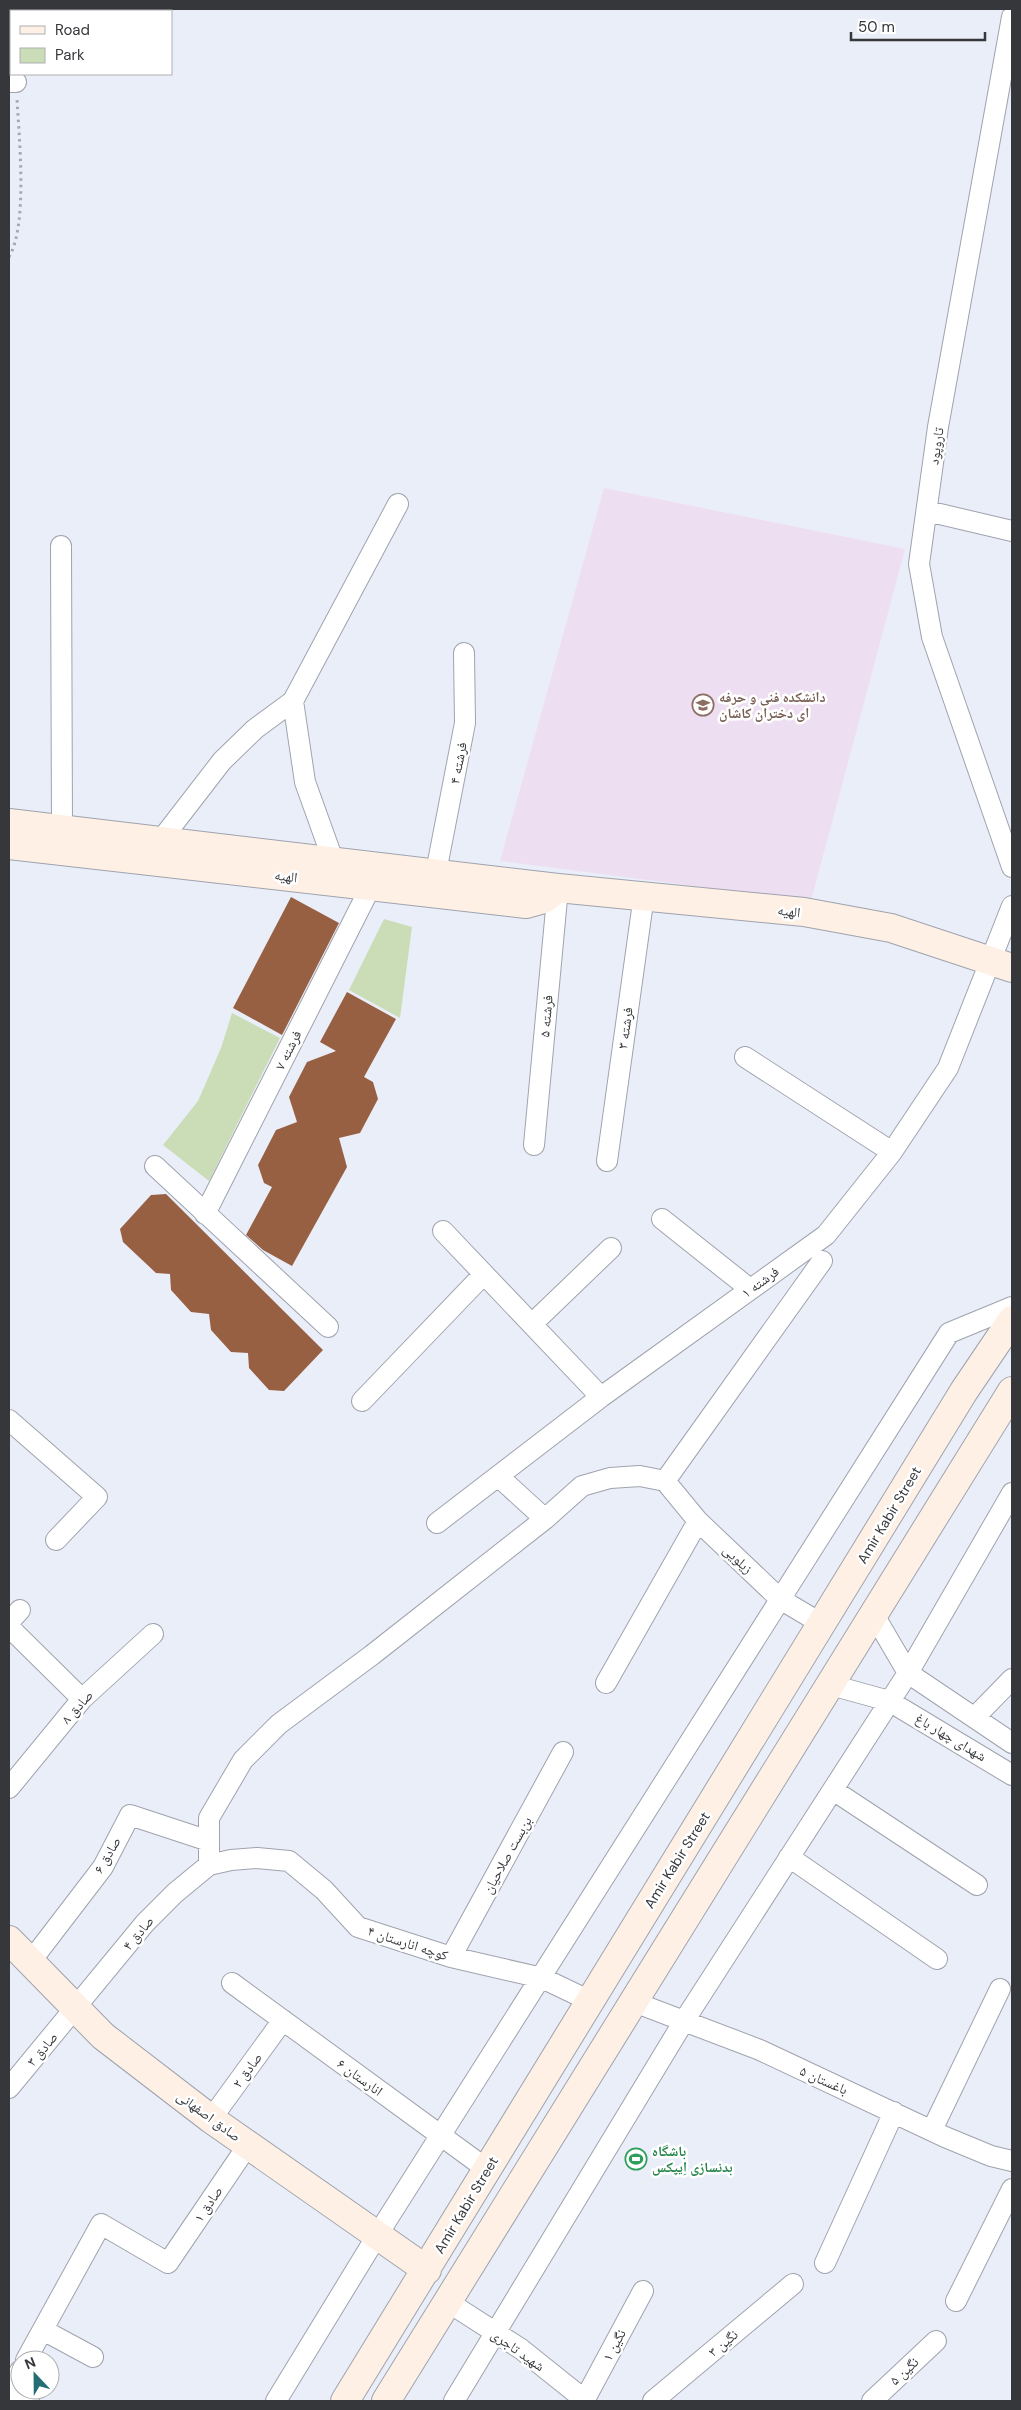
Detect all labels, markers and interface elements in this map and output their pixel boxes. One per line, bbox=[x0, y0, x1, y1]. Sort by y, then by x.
legend bbox=[10, 10, 172, 75]
scale bar bbox=[851, 10, 985, 42]
text: 50 m bbox=[858, 17, 895, 37]
text: Road bbox=[55, 20, 90, 40]
text: Park bbox=[55, 45, 85, 65]
street label: تاروپود bbox=[924, 426, 948, 466]
place label: دانشکده فنی و حرفه ای دختران کاشان bbox=[719, 688, 826, 722]
school or university icon: دانشکده فنی و حرفه ای دختران کاشان bbox=[691, 693, 715, 717]
street label: فرشته ۴ bbox=[445, 740, 471, 785]
street label: الهیه bbox=[273, 866, 299, 886]
street label: الهیه bbox=[776, 901, 802, 921]
street label: فرشته ۵ bbox=[535, 994, 557, 1038]
street label: فرشته ۳ bbox=[613, 1006, 637, 1050]
street label: فرشته ۷ bbox=[270, 1027, 306, 1073]
street label: فرشته ۱ bbox=[738, 1262, 782, 1302]
street label: Amir Kabir Street bbox=[853, 1463, 925, 1567]
street label: زیلویی bbox=[719, 1541, 757, 1577]
street label: صادق ۸ bbox=[57, 1686, 97, 1728]
street label: شهدای چهار باغ bbox=[912, 1709, 990, 1766]
street label: Amir Kabir Street bbox=[640, 1808, 714, 1912]
street label: بن‌بست صلاحیان bbox=[478, 1813, 536, 1897]
street label: صادق ۶ bbox=[89, 1833, 125, 1877]
street label: صادق ۴ bbox=[118, 1912, 158, 1954]
street label: کوچه انارستان ۴ bbox=[366, 1922, 451, 1965]
street label: صادق ۳ bbox=[22, 2028, 62, 2070]
street label: صادق ۲ bbox=[228, 2049, 266, 2091]
street label: انارستان ۶ bbox=[334, 2054, 386, 2100]
street label: باغستان ۵ bbox=[797, 2061, 851, 2099]
street label: صادق اصفهانی bbox=[173, 2087, 245, 2145]
place label: باشگاه بدنسازی اِیپکس bbox=[652, 2142, 733, 2176]
sports icon: باشگاه بدنسازی اِیپکس bbox=[624, 2147, 648, 2171]
street label: Amir Kabir Street bbox=[430, 2153, 502, 2257]
street label: صادق ۱ bbox=[190, 2183, 226, 2225]
street label: شهید تاجری bbox=[488, 2325, 548, 2375]
street label: نگین ۳ bbox=[704, 2325, 742, 2361]
street label: نگین ۱ bbox=[598, 2326, 630, 2364]
north arrow bbox=[10, 2350, 60, 2400]
text: N bbox=[22, 2353, 38, 2373]
street label: نگین ۵ bbox=[886, 2353, 923, 2389]

